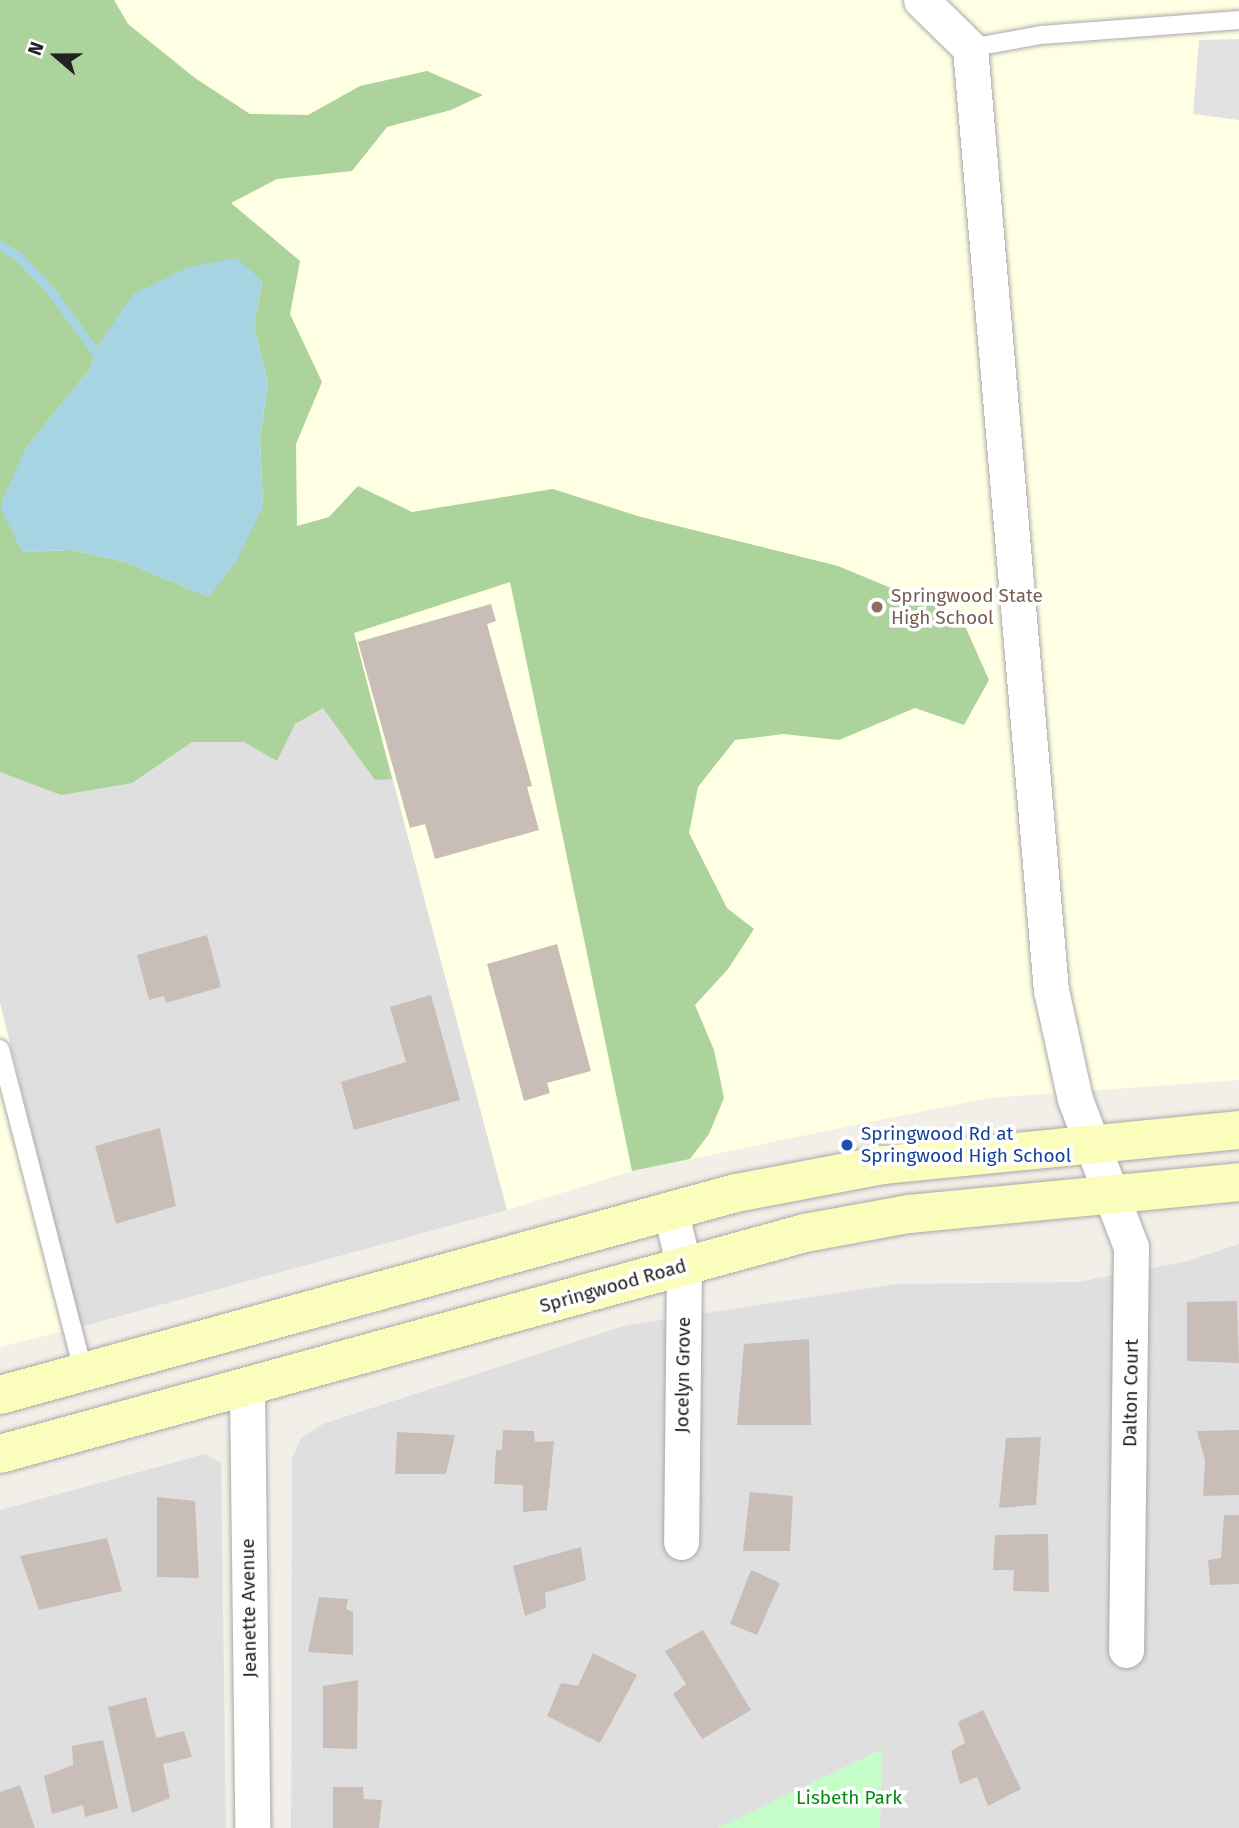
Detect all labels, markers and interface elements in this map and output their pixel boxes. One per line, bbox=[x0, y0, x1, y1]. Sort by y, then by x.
north arrow bbox=[21, 21, 91, 91]
text: N bbox=[23, 39, 49, 59]
place label: Springwood State High School bbox=[891, 585, 1043, 629]
marker: Springwood State High School bbox=[869, 599, 885, 615]
place label: Springwood Rd at Springwood High School bbox=[861, 1123, 1071, 1167]
marker: Springwood Rd at Springwood High School bbox=[839, 1137, 855, 1153]
street label: Springwood Road bbox=[537, 1254, 689, 1318]
street label: Jocelyn Grove bbox=[671, 1317, 695, 1433]
street label: Dalton Court bbox=[1119, 1339, 1143, 1447]
street label: Jeanette Avenue bbox=[236, 1538, 262, 1678]
park label: Lisbeth Park bbox=[796, 1787, 902, 1809]

